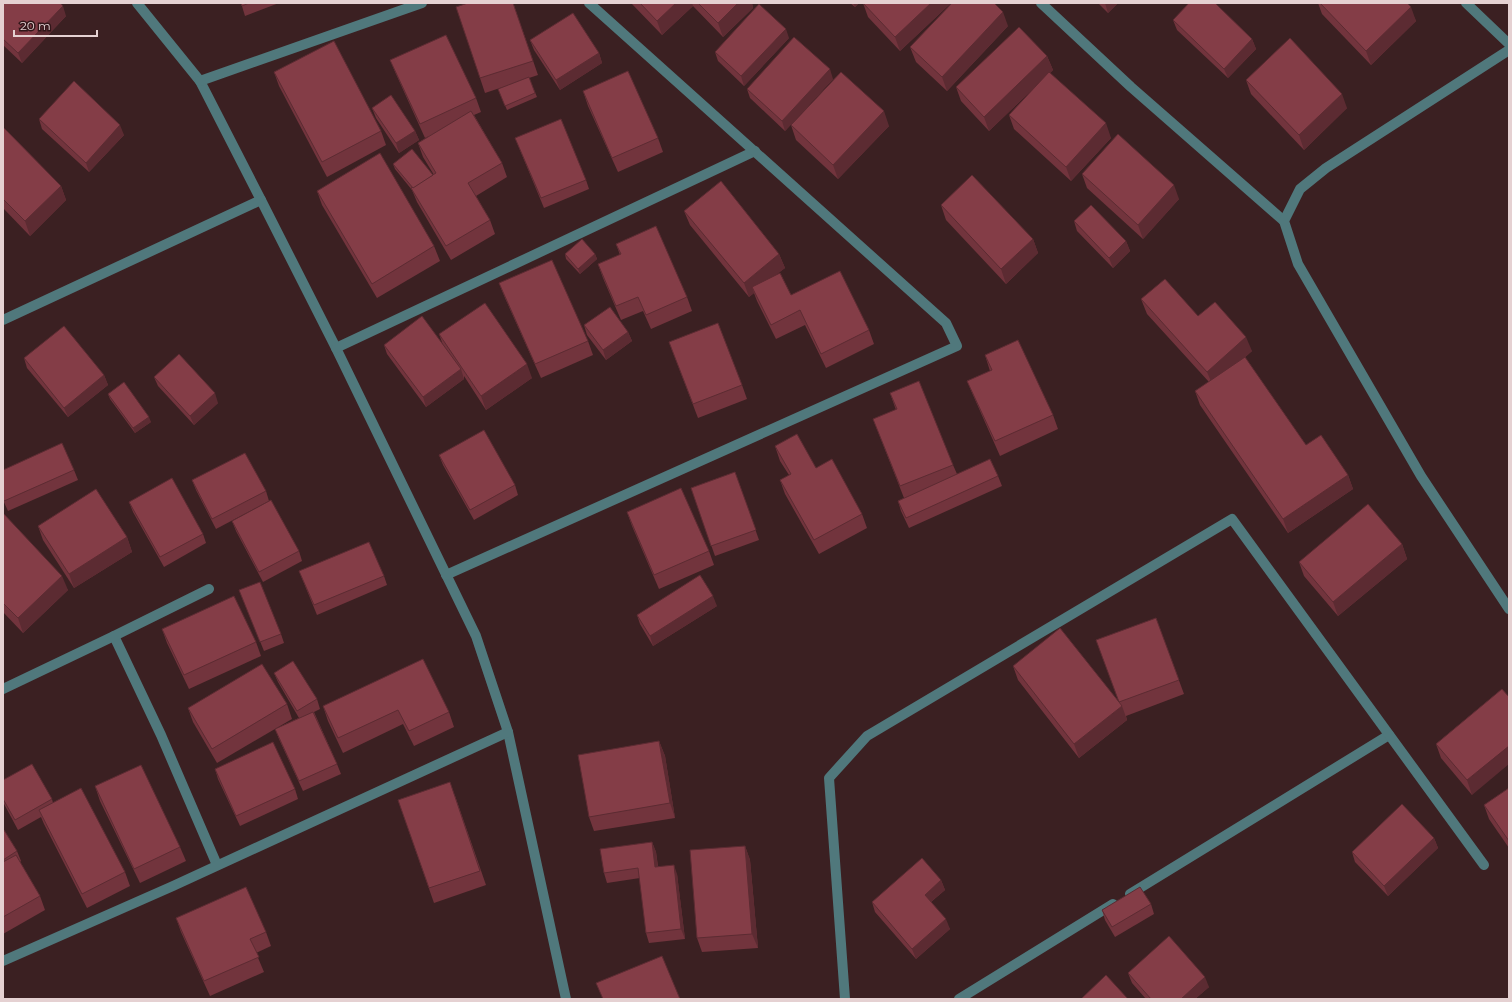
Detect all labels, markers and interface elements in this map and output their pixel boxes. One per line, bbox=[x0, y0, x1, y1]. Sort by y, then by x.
scale bar bbox=[14, 12, 97, 38]
text: 20 m bbox=[20, 18, 51, 33]

